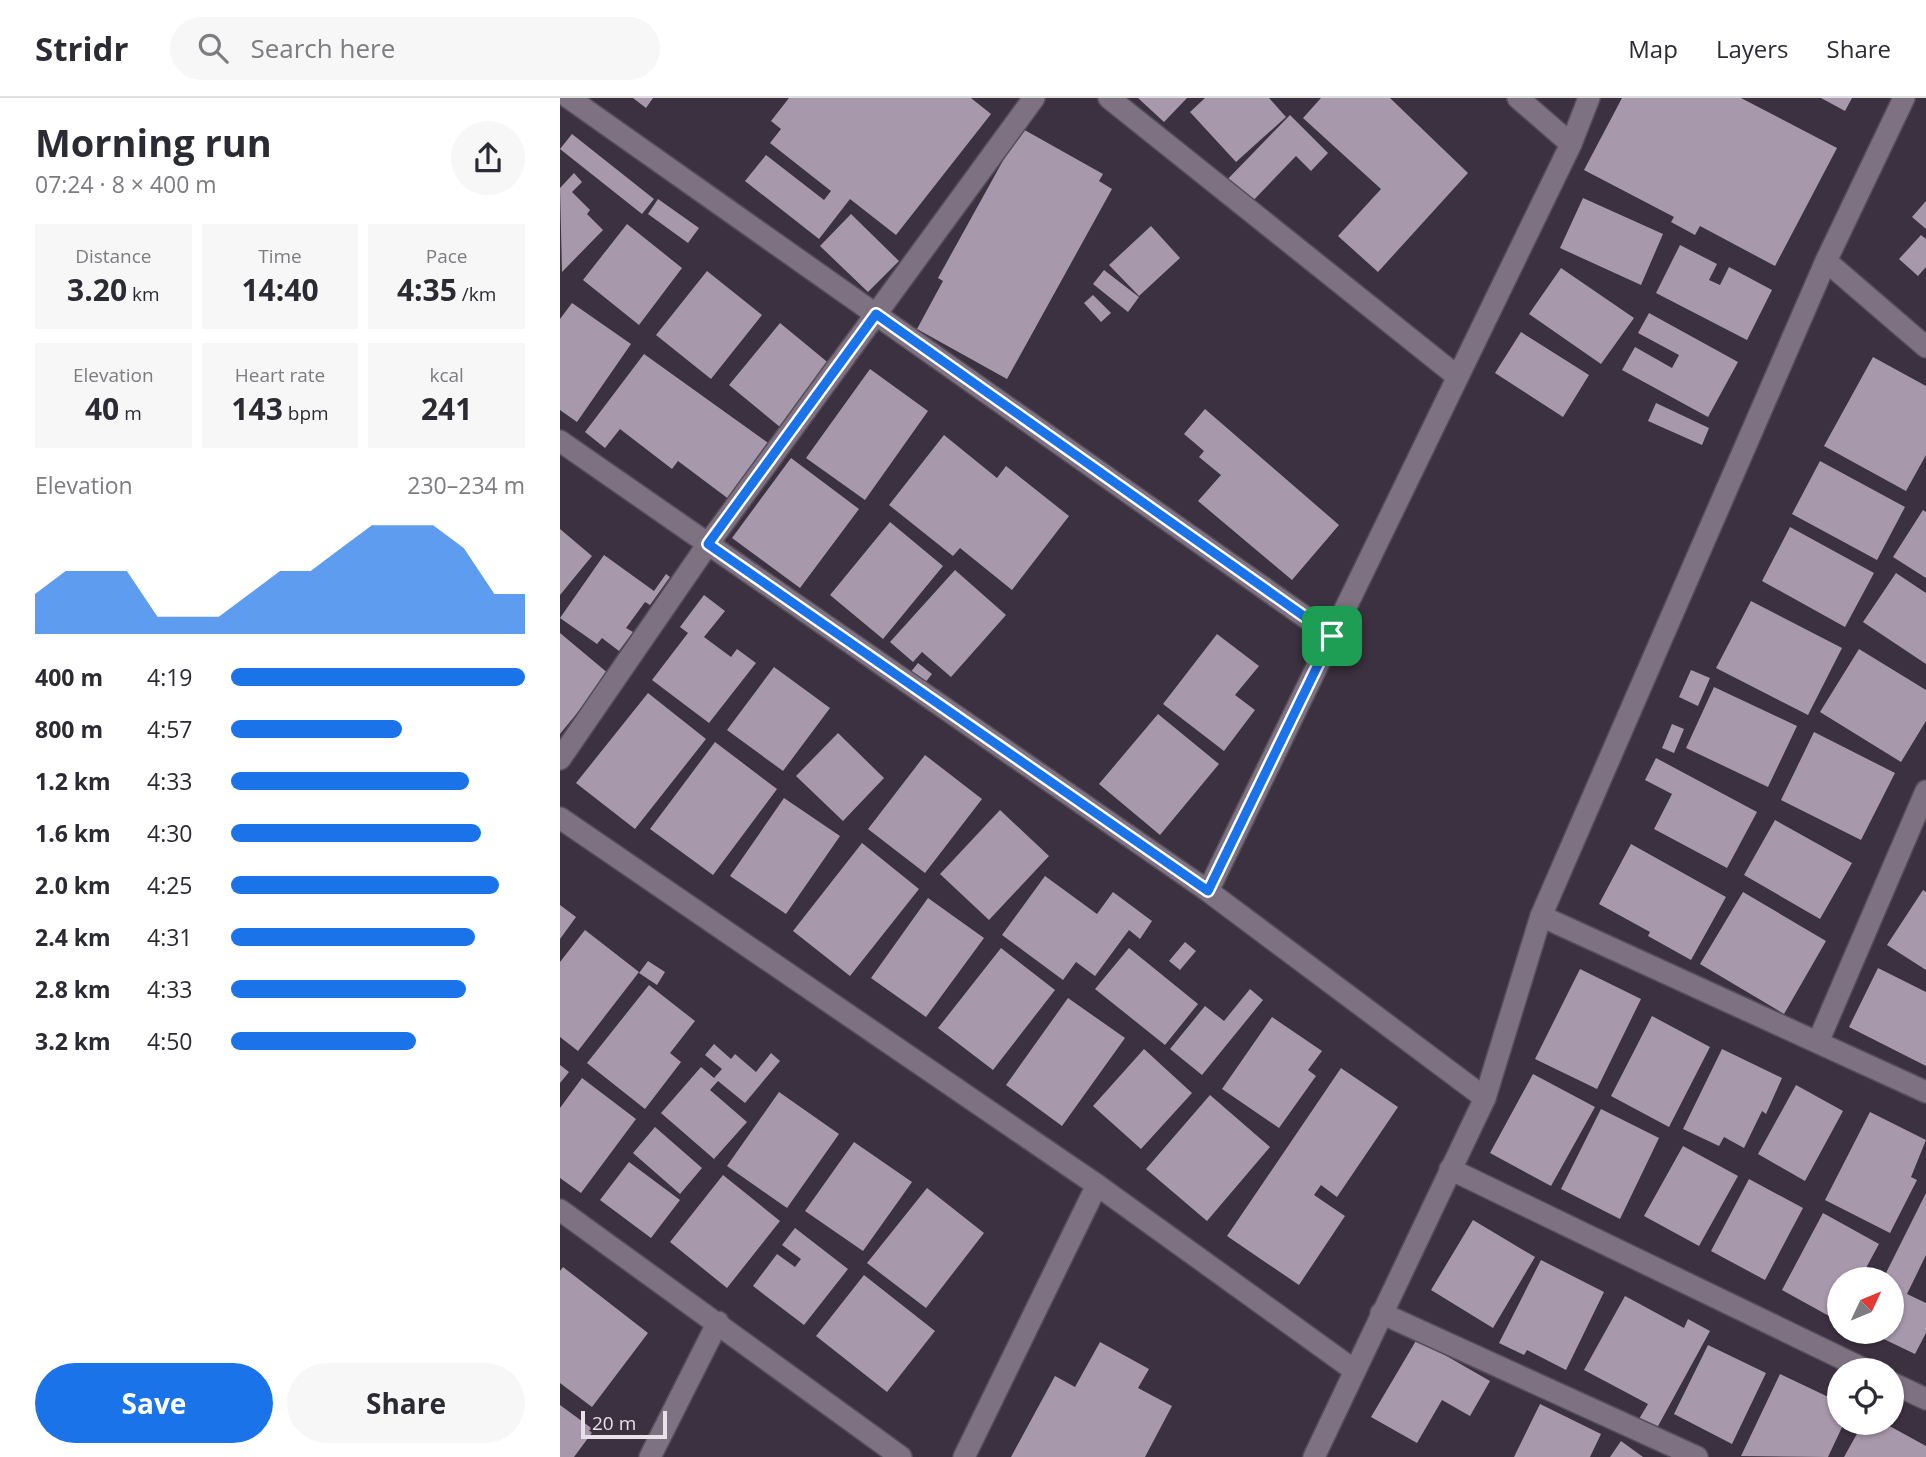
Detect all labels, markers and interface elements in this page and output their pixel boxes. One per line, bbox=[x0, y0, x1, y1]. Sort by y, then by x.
search box bbox=[170, 17, 660, 80]
text: Stridr bbox=[35, 26, 128, 71]
icon: search bbox=[194, 29, 232, 67]
text: Search here bbox=[250, 30, 395, 66]
text: Map bbox=[1628, 32, 1678, 65]
text: Layers bbox=[1716, 32, 1789, 65]
text: Share bbox=[1827, 32, 1891, 65]
text: Morning run bbox=[35, 116, 272, 168]
button: share bbox=[451, 121, 525, 195]
text: 07:24 · 8 × 400 m bbox=[35, 168, 217, 200]
text: Distance bbox=[75, 243, 152, 269]
text: Time bbox=[258, 243, 302, 269]
text: Pace bbox=[426, 243, 468, 269]
text: 3.20 bbox=[67, 269, 127, 310]
text: 14:40 bbox=[241, 269, 319, 310]
text: 4:35 bbox=[397, 269, 457, 310]
text: km bbox=[127, 281, 160, 307]
text: /km bbox=[457, 281, 496, 307]
text: Elevation bbox=[73, 362, 154, 388]
text: Heart rate bbox=[235, 362, 325, 388]
text: kcal bbox=[429, 362, 464, 388]
text: 40 bbox=[85, 388, 119, 429]
text: 143 bbox=[231, 388, 283, 429]
text: 241 bbox=[421, 388, 472, 429]
text: m bbox=[119, 400, 142, 426]
text: bpm bbox=[283, 400, 329, 426]
text: Elevation bbox=[35, 469, 133, 501]
text: 230–234 m bbox=[407, 469, 525, 501]
pin bbox=[1302, 606, 1362, 666]
icon: arrive bbox=[1313, 617, 1351, 655]
text: 400 m bbox=[35, 661, 103, 693]
text: 4:19 bbox=[147, 661, 193, 693]
text: 800 m bbox=[35, 713, 103, 745]
text: 4:57 bbox=[147, 713, 193, 745]
text: 1.2 km bbox=[35, 765, 111, 797]
text: 4:33 bbox=[147, 765, 193, 797]
text: 1.6 km bbox=[35, 817, 111, 849]
text: 4:30 bbox=[147, 817, 193, 849]
text: 2.0 km bbox=[35, 869, 111, 901]
text: 4:25 bbox=[147, 869, 193, 901]
text: 2.4 km bbox=[35, 921, 111, 953]
text: 4:31 bbox=[147, 921, 193, 953]
text: 2.8 km bbox=[35, 973, 111, 1005]
text: 4:33 bbox=[147, 973, 193, 1005]
text: 3.2 km bbox=[35, 1025, 111, 1057]
text: 4:50 bbox=[147, 1025, 193, 1057]
north arrow bbox=[1827, 1267, 1904, 1344]
map controls bbox=[1827, 1267, 1904, 1435]
button: locate bbox=[1827, 1358, 1904, 1435]
button: Save bbox=[35, 1363, 273, 1443]
button: Share bbox=[287, 1363, 525, 1443]
scale bar bbox=[581, 1408, 667, 1440]
text: 20 m bbox=[592, 1410, 636, 1436]

